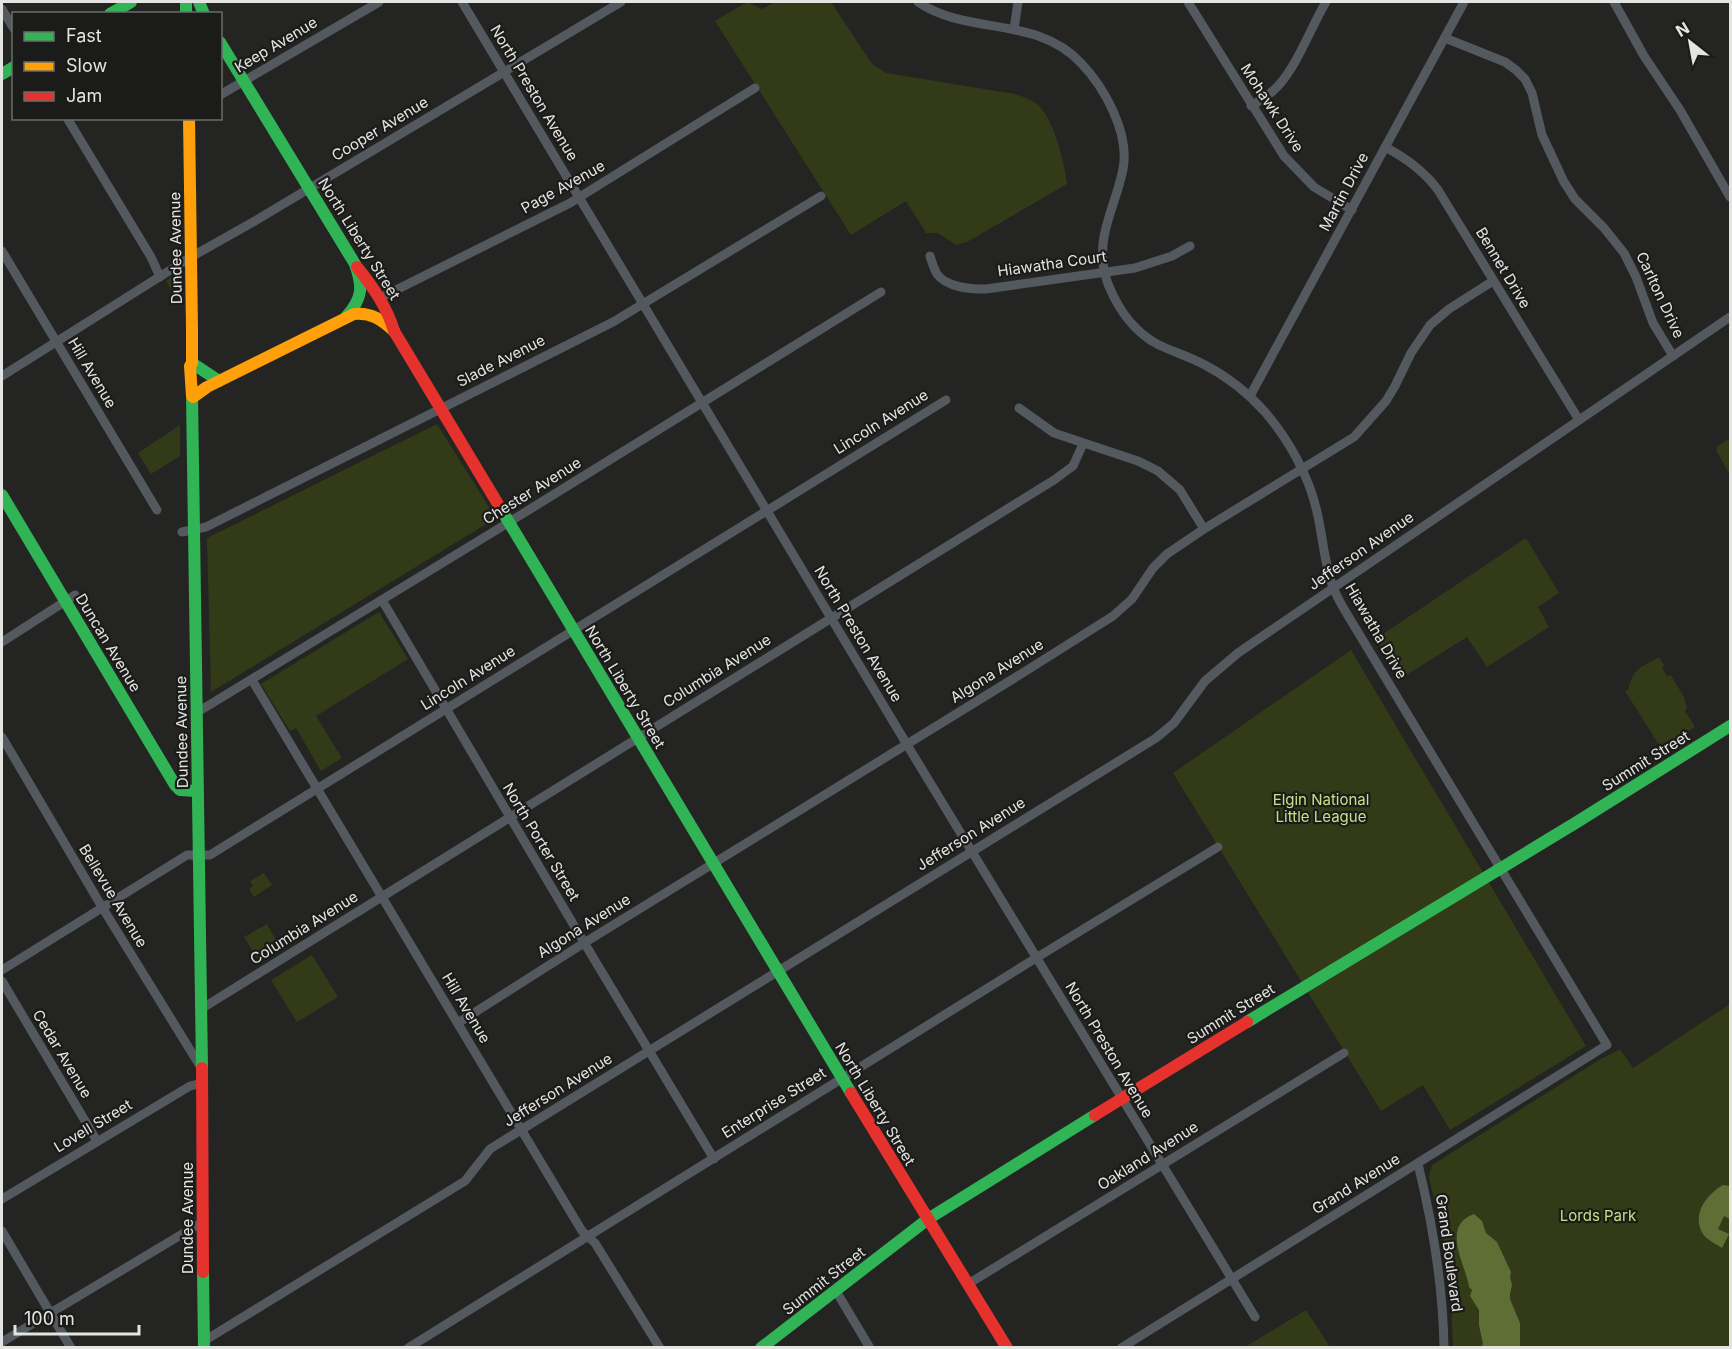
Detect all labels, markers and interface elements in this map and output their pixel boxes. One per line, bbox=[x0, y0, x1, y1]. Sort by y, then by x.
legend bbox=[12, 12, 222, 120]
street label: Keep Avenue bbox=[231, 12, 321, 77]
north arrow bbox=[1660, 12, 1720, 72]
text: N bbox=[1672, 17, 1693, 41]
street label: North Preston Avenue bbox=[486, 21, 583, 164]
text: Fast bbox=[66, 25, 102, 46]
text: Slow bbox=[66, 55, 107, 76]
street label: Mohawk Drive bbox=[1237, 60, 1308, 156]
text: Jam bbox=[66, 85, 102, 106]
street label: Cooper Avenue bbox=[328, 92, 432, 165]
street label: Martin Drive bbox=[1315, 149, 1372, 235]
street label: Page Avenue bbox=[518, 156, 608, 217]
street label: North Liberty Street bbox=[314, 174, 405, 303]
street label: Dundee Avenue bbox=[165, 192, 186, 304]
street label: Bennet Drive bbox=[1472, 224, 1535, 312]
street label: Hiawatha Court bbox=[996, 246, 1108, 281]
street label: Carlton Drive bbox=[1632, 249, 1689, 341]
street label: Slade Avenue bbox=[453, 330, 548, 391]
street label: Hill Avenue bbox=[64, 334, 121, 411]
street label: Lincoln Avenue bbox=[830, 385, 932, 458]
street label: Chester Avenue bbox=[479, 453, 584, 528]
street label: Jefferson Avenue bbox=[1304, 507, 1417, 594]
street label: North Preston Avenue bbox=[810, 562, 907, 705]
street label: Hiawatha Drive bbox=[1341, 579, 1412, 682]
street label: Duncan Avenue bbox=[72, 590, 145, 695]
street label: North Liberty Street bbox=[581, 622, 670, 752]
street label: Columbia Avenue bbox=[659, 630, 774, 711]
street label: Algona Avenue bbox=[947, 634, 1047, 707]
street label: Lincoln Avenue bbox=[417, 641, 519, 714]
street label: Dundee Avenue bbox=[171, 676, 192, 788]
street label: Summit Street bbox=[1598, 726, 1693, 795]
street label: North Porter Street bbox=[499, 779, 584, 904]
park label: Elgin National Little League bbox=[1273, 790, 1369, 826]
street label: Jefferson Avenue bbox=[913, 793, 1029, 875]
street label: Bellevue Avenue bbox=[75, 841, 152, 951]
street label: Columbia Avenue bbox=[246, 887, 361, 968]
street label: Algona Avenue bbox=[534, 889, 634, 962]
street label: Hill Avenue bbox=[438, 969, 495, 1046]
street label: North Preston Avenue bbox=[1061, 978, 1158, 1121]
street label: Summit Street bbox=[1183, 979, 1278, 1048]
street label: Cedar Avenue bbox=[29, 1006, 96, 1101]
street label: North Liberty Street bbox=[831, 1039, 920, 1169]
street label: Jefferson Avenue bbox=[500, 1049, 616, 1131]
street label: Enterprise Street bbox=[718, 1063, 829, 1142]
street label: Lovell Street bbox=[50, 1095, 135, 1156]
street label: Oakland Avenue bbox=[1094, 1117, 1202, 1194]
street label: Grand Avenue bbox=[1308, 1149, 1403, 1218]
street label: Dundee Avenue bbox=[178, 1162, 197, 1274]
street label: Grand Boulevard bbox=[1432, 1193, 1467, 1313]
park label: Lords Park bbox=[1560, 1206, 1637, 1225]
street label: Summit Street bbox=[778, 1242, 869, 1319]
scale bar bbox=[15, 1298, 140, 1336]
text: 100 m bbox=[24, 1308, 75, 1329]

